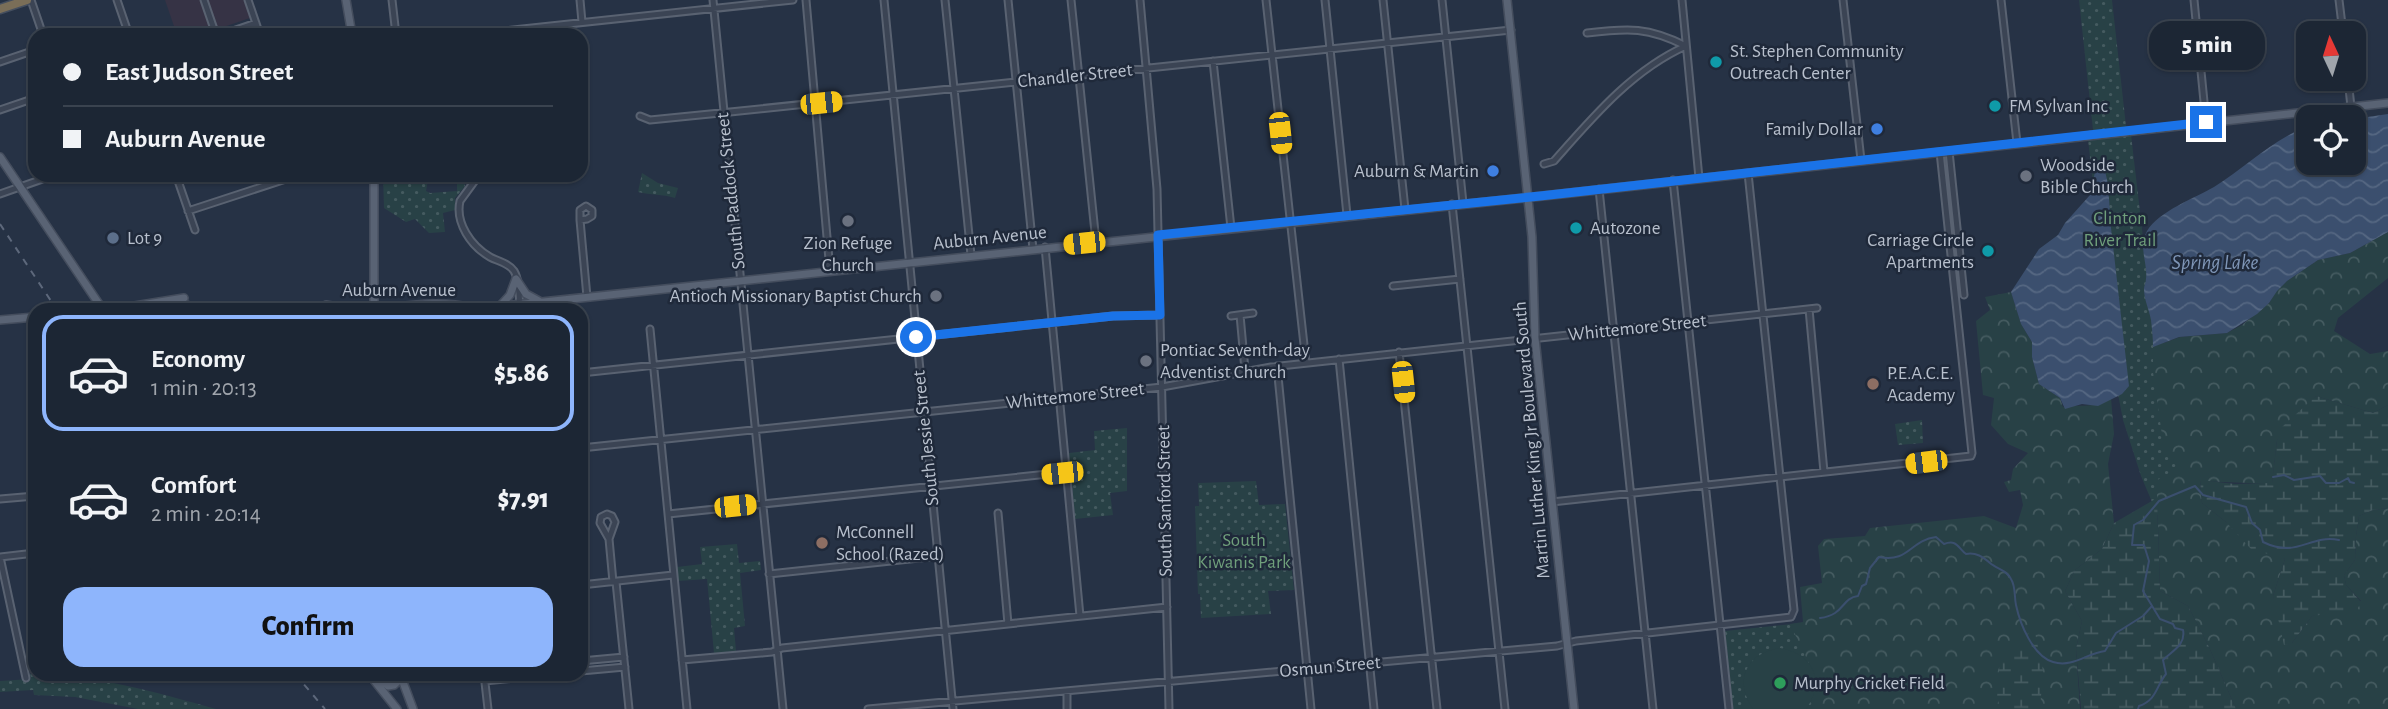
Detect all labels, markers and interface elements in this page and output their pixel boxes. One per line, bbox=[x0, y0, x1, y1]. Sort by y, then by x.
callout: 5 min bbox=[2148, 20, 2264, 69]
north arrow bbox=[2296, 21, 2366, 91]
map controls bbox=[2296, 21, 2366, 175]
text: 5 min bbox=[2182, 34, 2232, 57]
place label: St. Stephen Community Outreach Center bbox=[1730, 42, 1904, 83]
marker: St. Stephen Community Outreach Center bbox=[1708, 54, 1724, 70]
text: East Judson Street bbox=[105, 59, 293, 85]
street label: Chandler Street bbox=[1017, 61, 1133, 91]
car bbox=[800, 90, 843, 116]
place label: FM Sylvan Inc bbox=[2009, 97, 2108, 116]
marker: FM Sylvan Inc bbox=[1987, 98, 2003, 114]
button: locate bbox=[2296, 105, 2366, 175]
route end bbox=[2190, 106, 2222, 138]
car bbox=[1268, 111, 1293, 155]
street label: South Paddock Street bbox=[713, 112, 749, 270]
place label: Family Dollar bbox=[1765, 120, 1863, 139]
marker: Family Dollar bbox=[1869, 121, 1885, 137]
text: Auburn Avenue bbox=[105, 126, 266, 152]
place label: Woodside Bible Church bbox=[2040, 156, 2134, 197]
place label: Auburn & Martin bbox=[1354, 162, 1479, 181]
marker: Auburn & Martin bbox=[1485, 163, 1501, 179]
marker: Woodside Bible Church bbox=[2018, 168, 2034, 184]
park label: Clinton River Trail bbox=[2083, 209, 2157, 250]
marker: Zion Refuge Church bbox=[840, 213, 856, 229]
place label: Autozone bbox=[1590, 219, 1660, 238]
marker: Autozone bbox=[1568, 220, 1584, 236]
street label: Auburn Avenue bbox=[932, 223, 1048, 253]
place label: Lot 9 bbox=[127, 229, 162, 248]
marker: Lot 9 bbox=[105, 230, 121, 246]
car bbox=[1063, 230, 1106, 256]
place label: Carriage Circle Apartments bbox=[1867, 231, 1974, 272]
place label: Zion Refuge Church bbox=[804, 234, 892, 275]
marker: Carriage Circle Apartments bbox=[1980, 243, 1996, 259]
water label: Spring Lake bbox=[2171, 252, 2259, 274]
street label: Auburn Avenue bbox=[342, 281, 456, 300]
place label: Antioch Missionary Baptist Church bbox=[670, 287, 922, 306]
marker: Antioch Missionary Baptist Church bbox=[928, 288, 944, 304]
street label: Martin Luther King Jr Boulevard South bbox=[1510, 301, 1554, 579]
street label: Whittemore Street bbox=[1567, 311, 1707, 345]
route start bbox=[900, 321, 932, 353]
place label: Pontiac Seventh-day Adventist Church bbox=[1160, 341, 1310, 382]
icon: car bbox=[67, 342, 130, 405]
text: Economy bbox=[151, 346, 245, 372]
marker: Pontiac Seventh-day Adventist Church bbox=[1138, 353, 1154, 369]
text: $5.86 bbox=[494, 360, 549, 386]
car bbox=[1391, 360, 1416, 404]
place label: P.E.A.C.E. Academy bbox=[1887, 364, 1955, 405]
street label: South Jessie Street bbox=[909, 369, 943, 507]
marker: P.E.A.C.E. Academy bbox=[1865, 376, 1881, 392]
text: 1 min · 20:13 bbox=[151, 377, 257, 400]
street label: Whittemore Street bbox=[1005, 379, 1145, 413]
street label: South Sanford Street bbox=[1154, 425, 1176, 577]
car bbox=[1904, 449, 1949, 475]
car bbox=[1041, 460, 1084, 486]
icon: car bbox=[67, 468, 130, 531]
text: Comfort bbox=[151, 472, 236, 498]
text: $7.91 bbox=[497, 486, 549, 512]
car bbox=[714, 493, 757, 519]
text: 2 min · 20:14 bbox=[151, 503, 261, 526]
place label: McConnell School (Razed) bbox=[836, 523, 945, 564]
park label: South Kiwanis Park bbox=[1197, 531, 1291, 572]
marker: McConnell School (Razed) bbox=[814, 535, 830, 551]
button: Confirm bbox=[63, 587, 553, 667]
street label: Osmun Street bbox=[1279, 653, 1381, 681]
place label: Murphy Cricket Field bbox=[1794, 674, 1945, 693]
marker: Murphy Cricket Field bbox=[1772, 675, 1788, 691]

